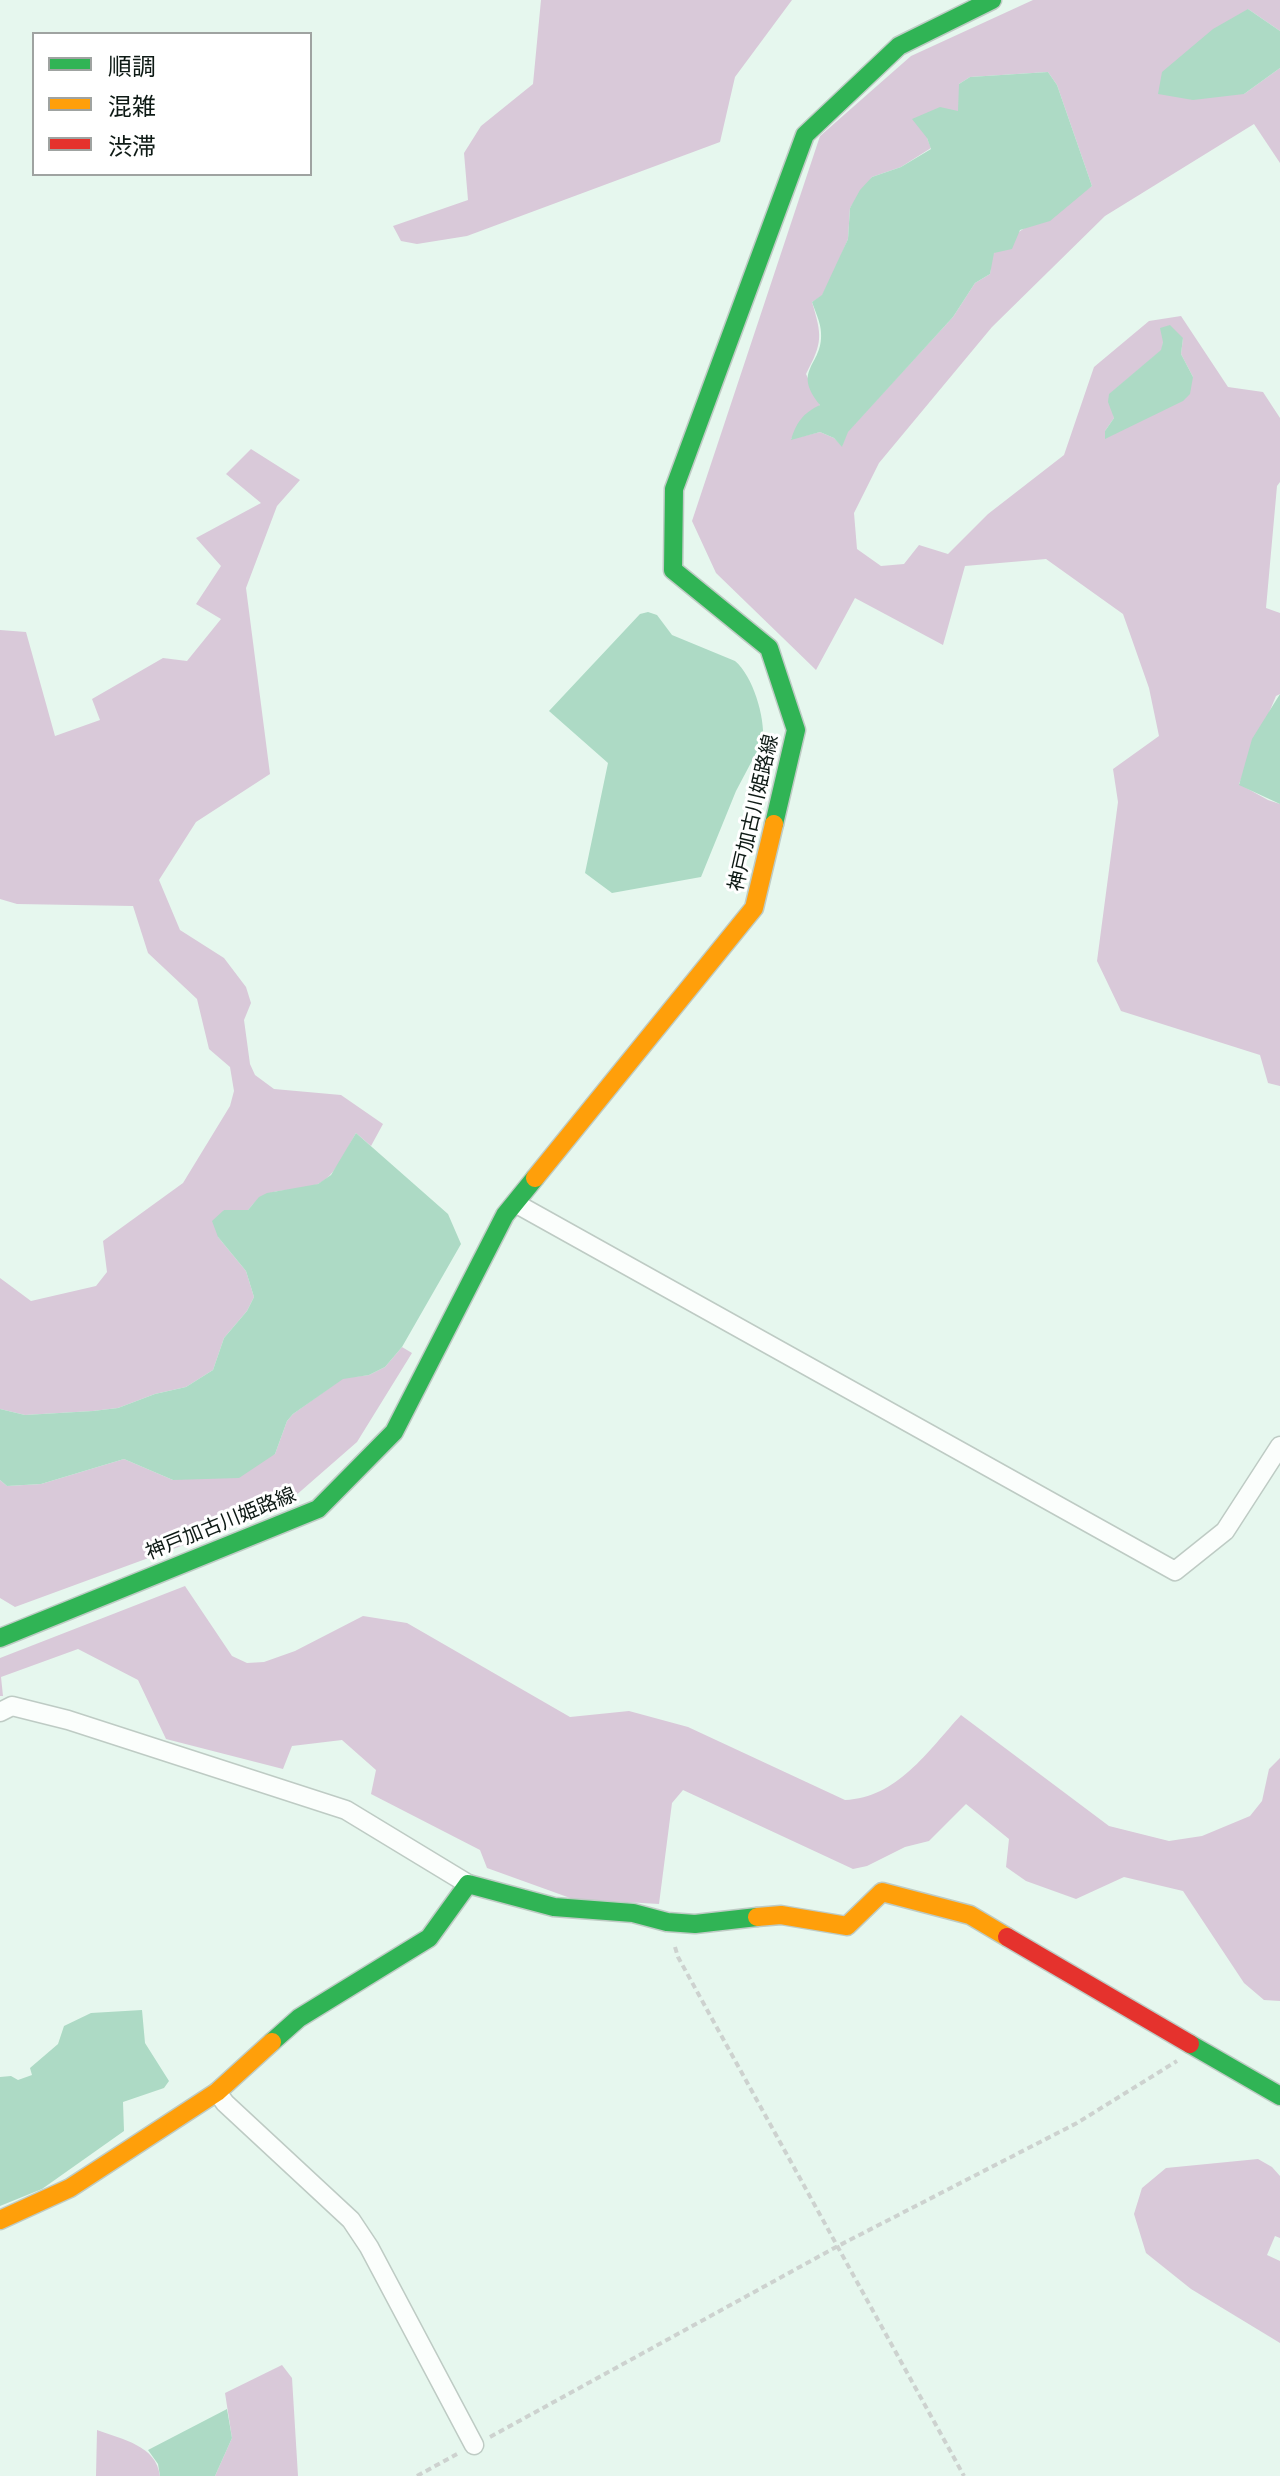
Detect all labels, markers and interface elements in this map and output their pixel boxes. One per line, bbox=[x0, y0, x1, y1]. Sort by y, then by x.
legend bbox=[32, 32, 312, 176]
text: 順調 bbox=[108, 47, 156, 82]
text: 混雑 bbox=[108, 87, 156, 122]
text: 渋滞 bbox=[108, 127, 156, 162]
street label: 神戸加古川姫路線 bbox=[724, 732, 784, 894]
street label: 神戸加古川姫路線 bbox=[142, 1483, 300, 1565]

